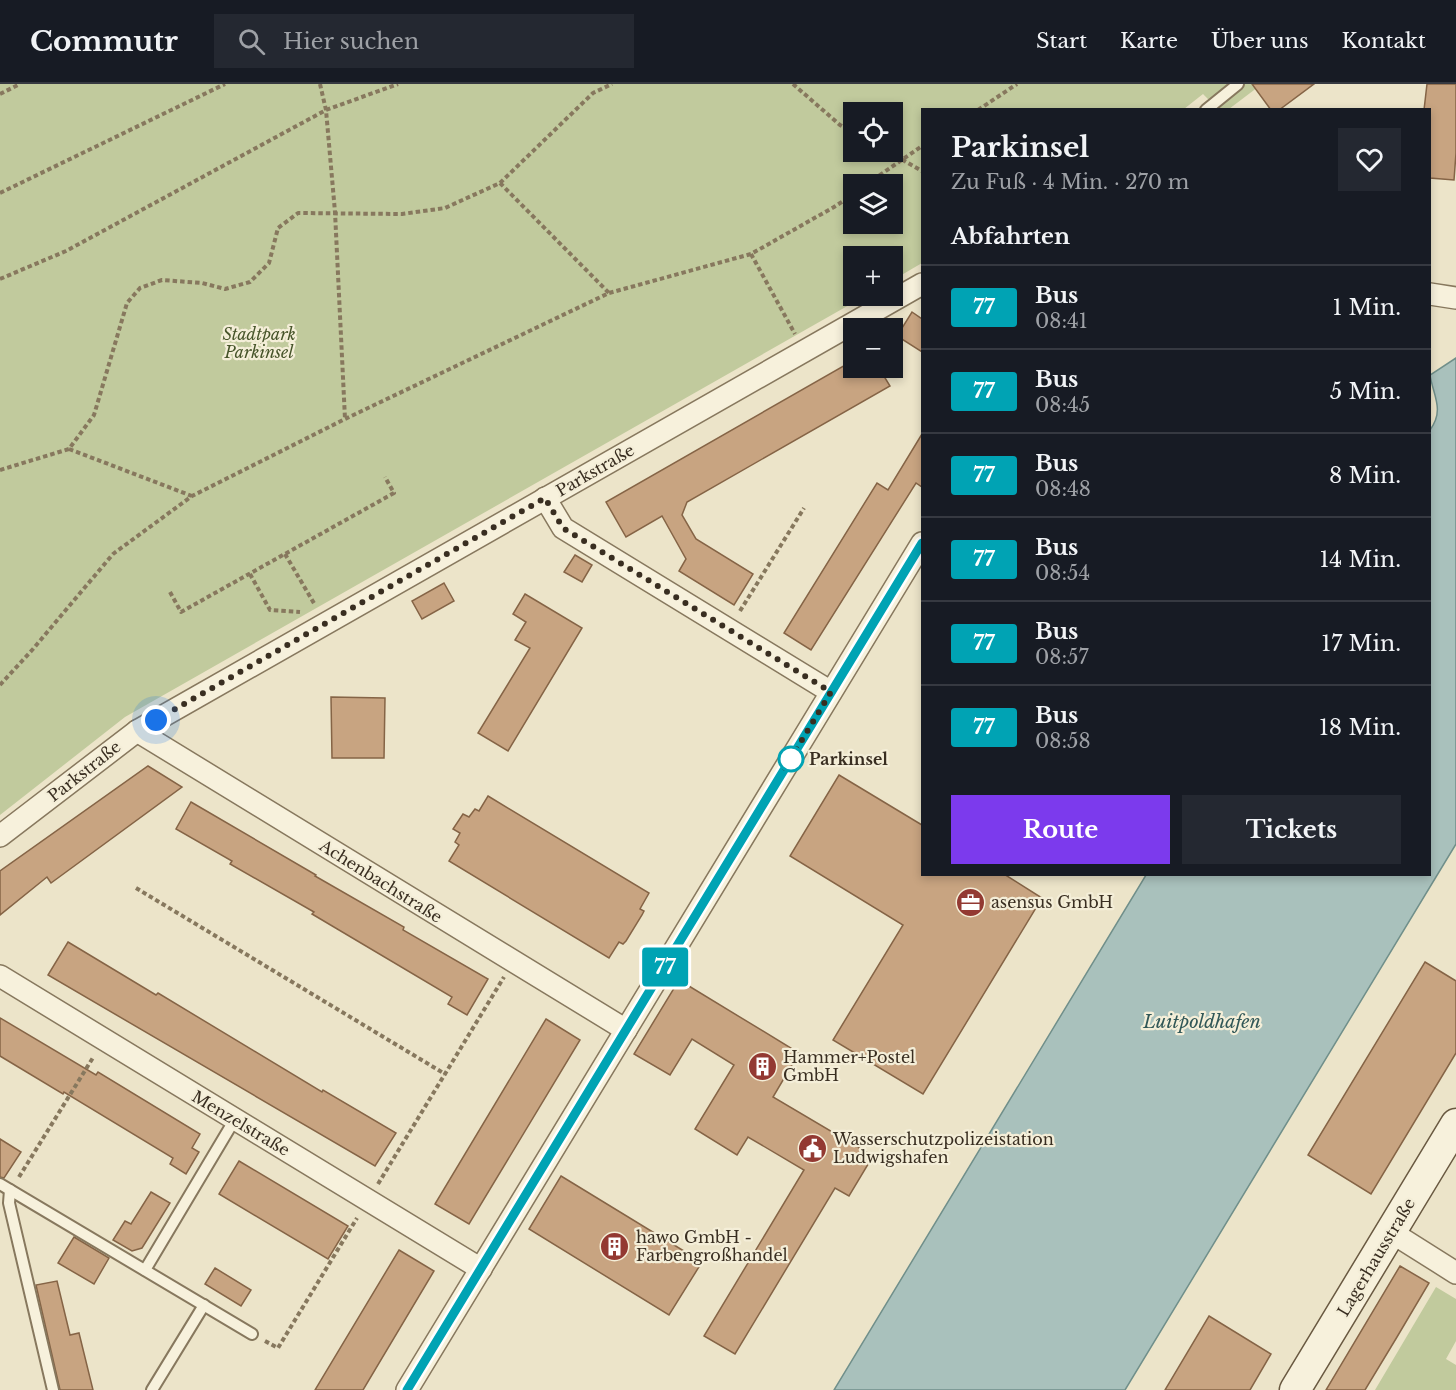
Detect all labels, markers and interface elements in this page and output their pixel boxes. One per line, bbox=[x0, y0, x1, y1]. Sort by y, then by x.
search box bbox=[214, 14, 634, 68]
text: Commutr bbox=[30, 24, 178, 59]
icon: search bbox=[235, 25, 268, 58]
text: Hier suchen bbox=[283, 28, 419, 55]
text: Start bbox=[1036, 28, 1087, 54]
text: Karte bbox=[1120, 28, 1178, 54]
text: Über uns bbox=[1211, 28, 1309, 54]
text: Kontakt bbox=[1342, 28, 1426, 54]
map controls bbox=[843, 102, 903, 378]
button: locate bbox=[843, 102, 903, 162]
button: heart bbox=[1338, 128, 1401, 191]
text: Parkinsel bbox=[951, 130, 1089, 165]
text: Zu Fuß · 4 Min. · 270 m bbox=[951, 170, 1189, 194]
button: layers bbox=[843, 174, 903, 234]
text: Abfahrten bbox=[951, 223, 1070, 250]
button: + bbox=[843, 246, 903, 306]
text: Bus bbox=[1035, 282, 1078, 309]
text: 77 bbox=[973, 294, 995, 320]
text: 1 Min. bbox=[1332, 294, 1401, 321]
text: 08:41 bbox=[1035, 309, 1088, 333]
button: − bbox=[843, 318, 903, 378]
park label: Stadtpark Parkinsel bbox=[222, 324, 296, 362]
text: Bus bbox=[1035, 366, 1078, 393]
text: 77 bbox=[973, 378, 995, 404]
text: 5 Min. bbox=[1330, 378, 1401, 405]
text: 08:45 bbox=[1035, 393, 1090, 417]
street label: Parkstraße bbox=[552, 440, 638, 500]
text: Bus bbox=[1035, 450, 1078, 477]
text: 77 bbox=[973, 462, 995, 488]
text: 8 Min. bbox=[1329, 462, 1401, 489]
text: 08:48 bbox=[1035, 477, 1091, 501]
text: Bus bbox=[1035, 534, 1078, 561]
text: 77 bbox=[973, 546, 995, 572]
text: 14 Min. bbox=[1320, 546, 1401, 573]
text: 08:54 bbox=[1035, 561, 1090, 585]
text: Bus bbox=[1035, 618, 1078, 645]
text: 77 bbox=[973, 630, 995, 656]
text: 17 Min. bbox=[1321, 630, 1401, 657]
text: 08:57 bbox=[1035, 645, 1089, 669]
text: Bus bbox=[1035, 702, 1078, 729]
your location bbox=[141, 705, 171, 735]
text: 77 bbox=[973, 714, 995, 740]
text: 18 Min. bbox=[1319, 714, 1401, 741]
text: 08:58 bbox=[1035, 729, 1091, 753]
street label: Parkstraße bbox=[44, 736, 124, 806]
marker: Parkinsel bbox=[778, 746, 804, 772]
place label: Parkinsel bbox=[809, 749, 888, 769]
button: Route bbox=[951, 795, 1170, 864]
button: Tickets bbox=[1182, 795, 1401, 864]
street label: Achenbachstraße bbox=[315, 835, 446, 927]
office icon: asensus GmbH bbox=[954, 886, 986, 918]
place label: asensus GmbH bbox=[991, 892, 1113, 912]
line badge: 77 bbox=[638, 948, 692, 986]
text: 77 bbox=[654, 954, 676, 980]
water label: Luitpoldhafen bbox=[1142, 1011, 1261, 1033]
place label: Hammer+Postel GmbH bbox=[783, 1047, 915, 1085]
building icon: Hammer+Postel GmbH bbox=[746, 1050, 778, 1082]
street label: Menzelstraße bbox=[189, 1086, 293, 1160]
place label: Wasserschutzpolizeistation Ludwigshafen bbox=[832, 1129, 1054, 1167]
public building icon: Wasserschutzpolizeistation Ludwigshafen bbox=[796, 1132, 828, 1164]
street label: Lagerhausstraße bbox=[1333, 1194, 1419, 1320]
place label: hawo GmbH - Farbengroßhandel bbox=[636, 1227, 788, 1265]
building icon: hawo GmbH - Farbengroßhandel bbox=[599, 1230, 631, 1262]

